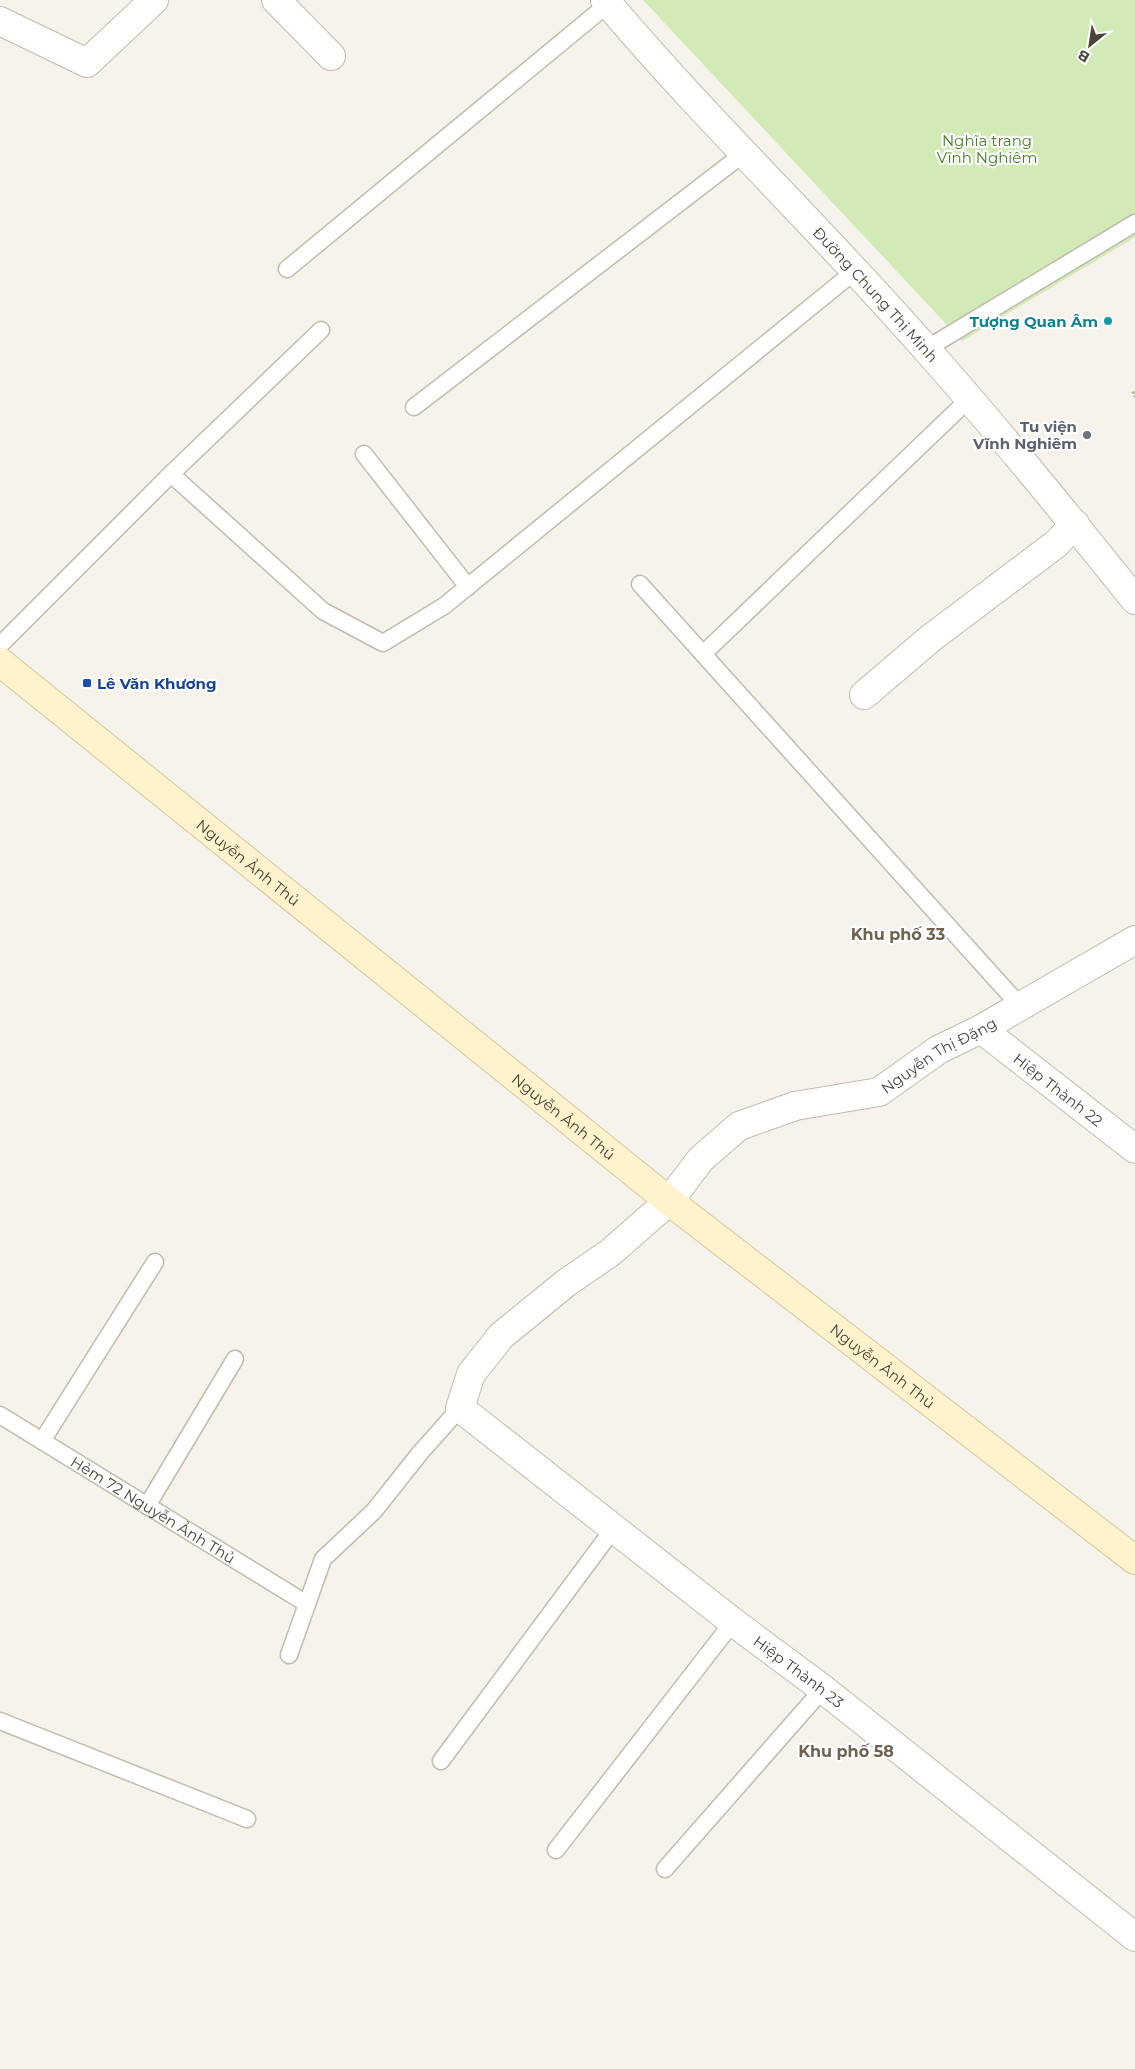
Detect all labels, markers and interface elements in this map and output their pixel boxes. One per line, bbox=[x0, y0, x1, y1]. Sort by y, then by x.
north arrow bbox=[1065, 20, 1115, 70]
text: B bbox=[1074, 46, 1093, 67]
park label: Nghĩa trang Vĩnh Nghiêm bbox=[937, 131, 1037, 167]
street label: Đường Chung Thị Minh bbox=[809, 223, 942, 366]
place label: Tượng Quan Âm bbox=[970, 312, 1098, 331]
marker: Tượng Quan Âm bbox=[1102, 315, 1114, 327]
place label: Tu viện Vĩnh Nghiêm bbox=[972, 417, 1077, 453]
marker: Tu viện Vĩnh Nghiêm bbox=[1081, 429, 1093, 441]
place label: Lê Văn Khương bbox=[97, 674, 216, 693]
marker: Lê Văn Khương bbox=[81, 677, 93, 689]
street label: Nguyễn Ảnh Thủ bbox=[193, 815, 304, 909]
district label: Khu phố 33 bbox=[851, 925, 945, 944]
street label: Nguyễn Thị Đặng bbox=[877, 1013, 1000, 1097]
street label: Hiệp Thành 22 bbox=[1010, 1048, 1107, 1130]
street label: Nguyễn Ảnh Thủ bbox=[508, 1069, 619, 1164]
street label: Nguyễn Ảnh Thủ bbox=[827, 1319, 939, 1412]
street label: Hẻm 72 Nguyễn Ảnh Thủ bbox=[67, 1452, 239, 1567]
street label: Hiệp Thành 23 bbox=[750, 1631, 848, 1711]
district label: Khu phố 58 bbox=[798, 1742, 894, 1761]

